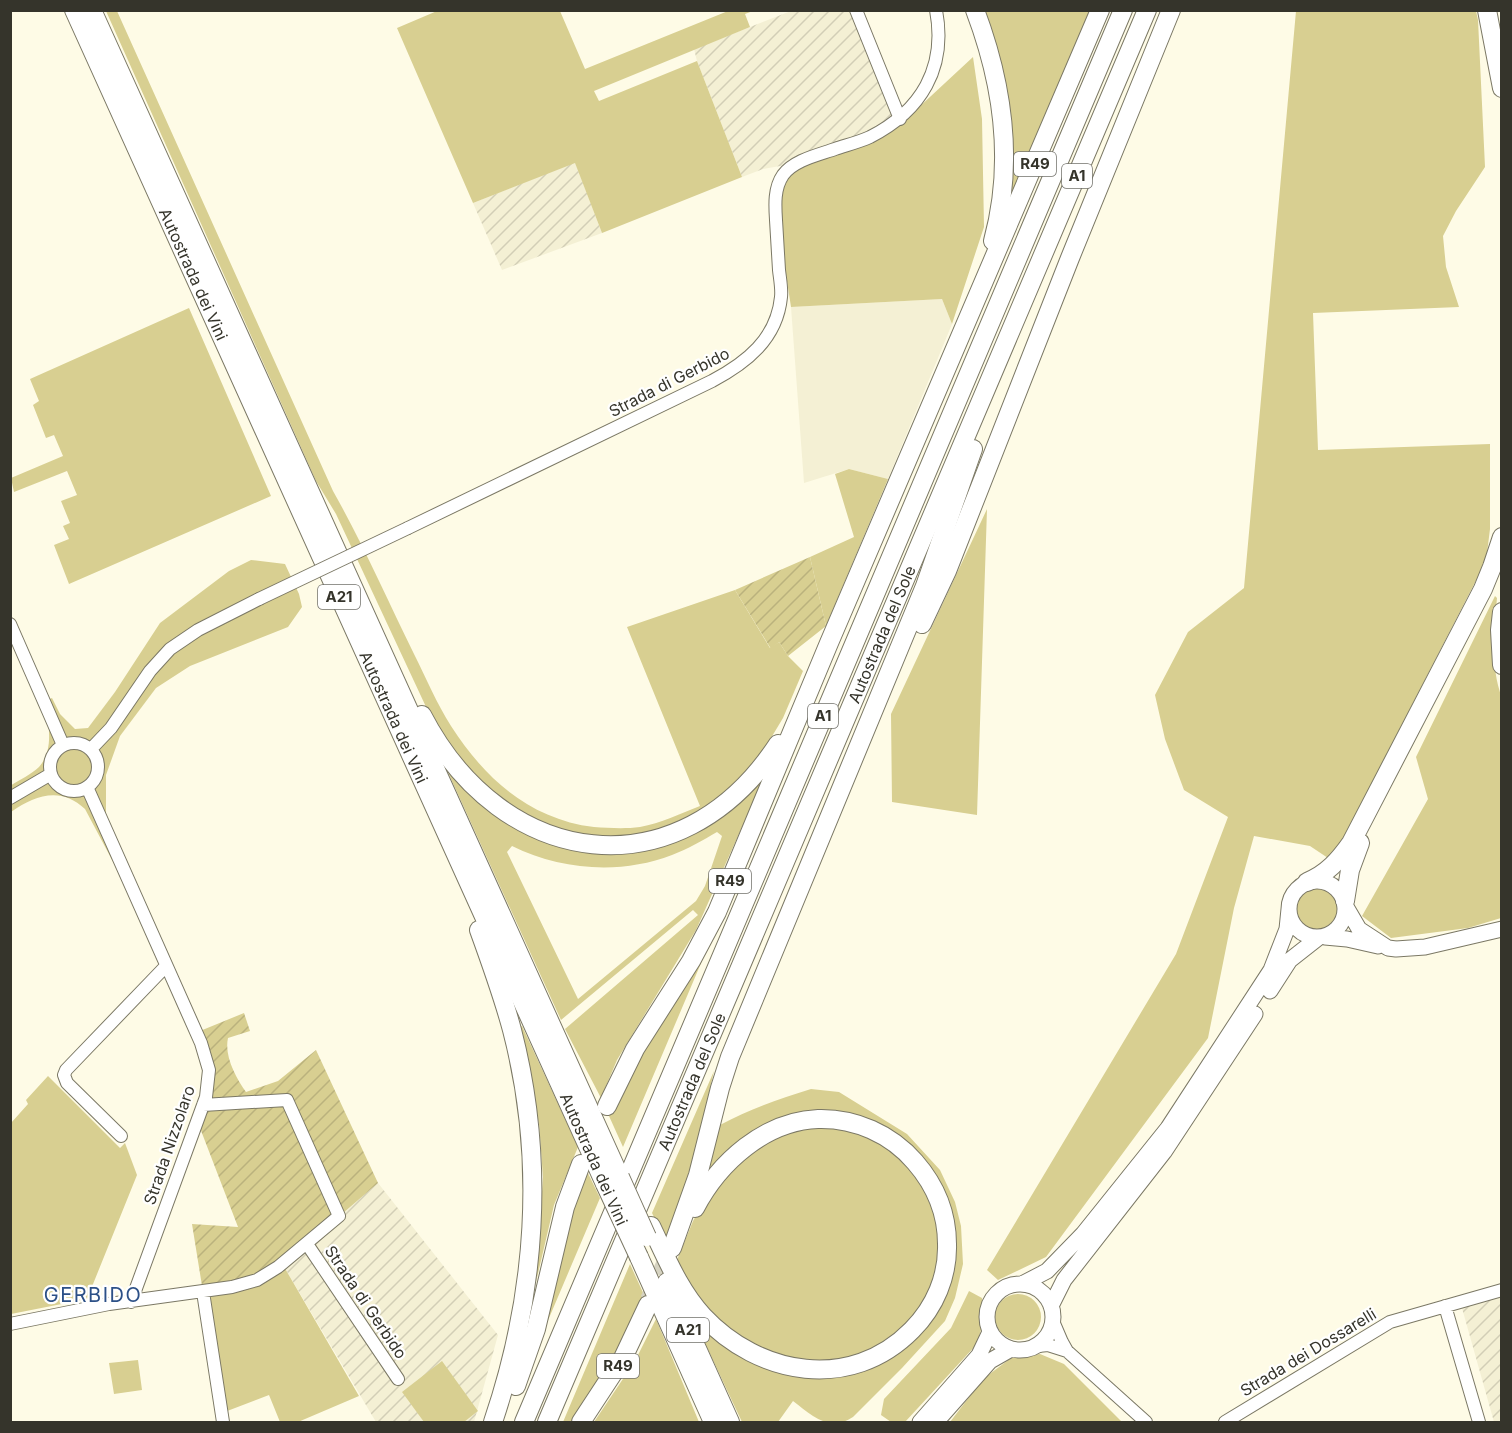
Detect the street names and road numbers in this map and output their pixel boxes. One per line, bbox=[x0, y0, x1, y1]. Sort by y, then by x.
road number: R49 bbox=[1014, 152, 1056, 176]
road number: A1 bbox=[1062, 164, 1092, 188]
street label: Autostrada dei Vini bbox=[155, 205, 232, 343]
street label: Strada di Gerbido bbox=[605, 343, 733, 421]
street label: Autostrada del Sole bbox=[844, 562, 920, 706]
road number: A21 bbox=[318, 585, 360, 609]
street label: Autostrada dei Vini bbox=[355, 648, 432, 786]
road number: A1 bbox=[808, 704, 838, 728]
road number: R49 bbox=[709, 869, 751, 893]
street label: Autostrada del Sole bbox=[654, 1010, 730, 1153]
street label: Strada Nizzolaro bbox=[139, 1083, 199, 1207]
street label: Autostrada dei Vini bbox=[556, 1090, 632, 1228]
street label: Strada di Gerbido bbox=[321, 1241, 411, 1363]
street label: Strada dei Dossarelli bbox=[1236, 1304, 1380, 1400]
road number: A21 bbox=[667, 1318, 709, 1342]
road number: R49 bbox=[597, 1354, 639, 1378]

